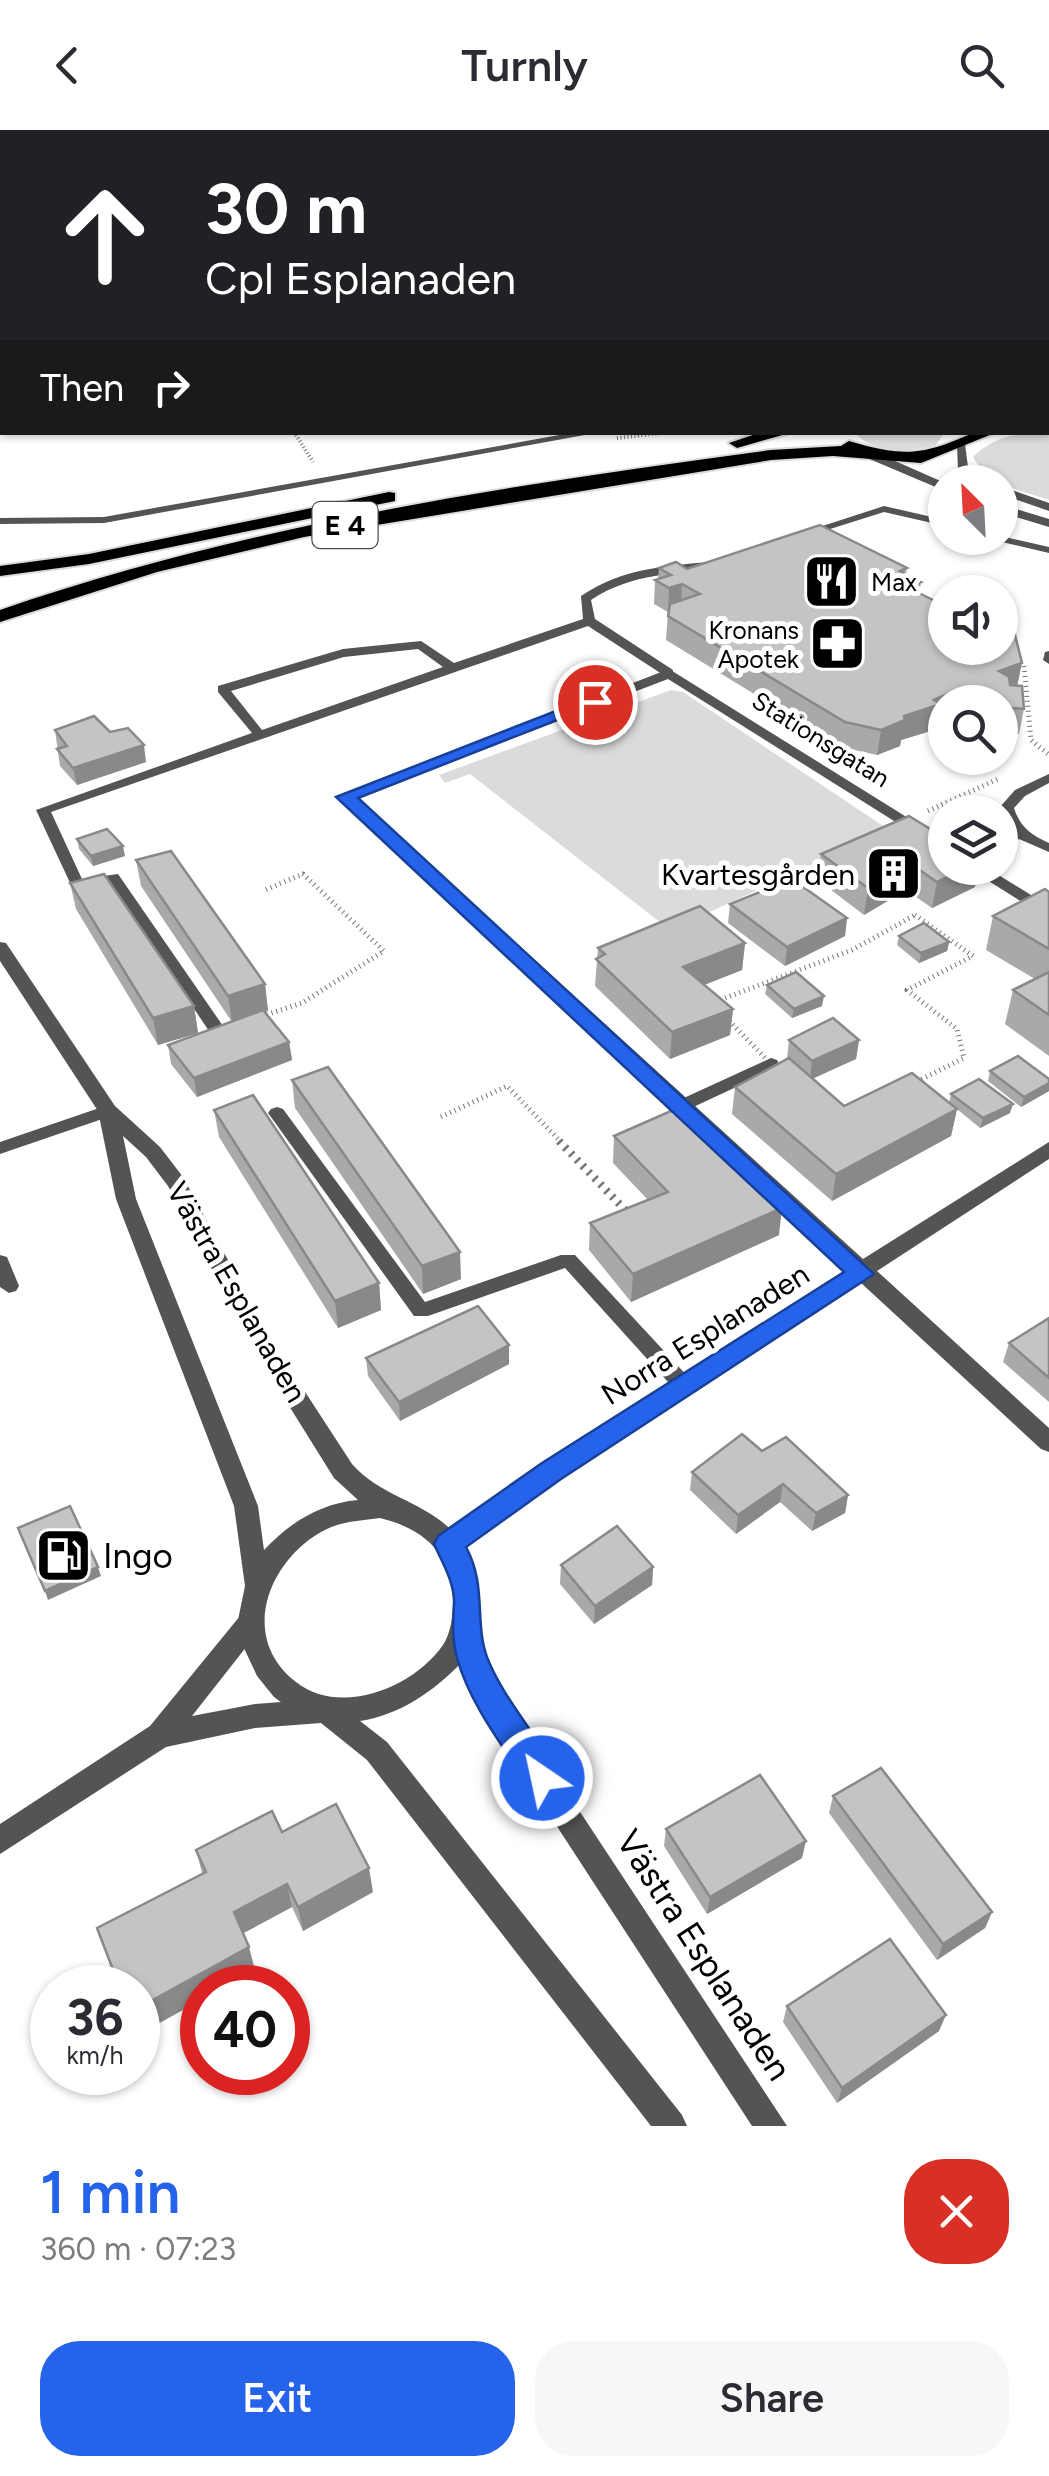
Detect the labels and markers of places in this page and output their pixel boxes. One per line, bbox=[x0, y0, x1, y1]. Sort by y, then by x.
restaurant icon: Max bbox=[802, 552, 862, 612]
place label: Max bbox=[871, 567, 917, 597]
pharmacy icon: Kronans Apotek bbox=[808, 614, 868, 674]
place label: Kronans Apotek bbox=[709, 615, 800, 674]
pin bbox=[553, 660, 638, 745]
building icon: Kvartesgården bbox=[864, 844, 924, 904]
place label: Kvartesgården bbox=[661, 856, 855, 893]
fuel station icon: Ingo bbox=[34, 1526, 94, 1586]
place label: Ingo bbox=[103, 1535, 173, 1577]

